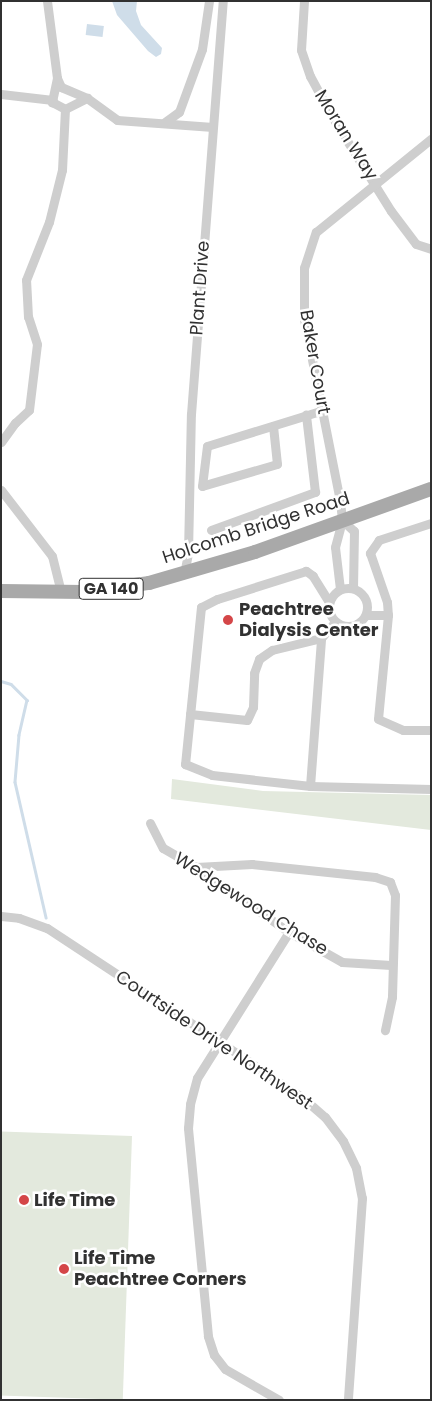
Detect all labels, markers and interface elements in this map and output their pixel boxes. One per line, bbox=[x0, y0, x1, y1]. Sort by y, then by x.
street label: Moran Way bbox=[310, 86, 382, 184]
street label: Plant Drive bbox=[186, 240, 214, 336]
street label: Baker Court bbox=[295, 308, 335, 416]
street label: Holcomb Bridge Road bbox=[160, 488, 352, 568]
road number: GA 140 bbox=[78, 576, 144, 602]
place label: Peachtree Dialysis Center bbox=[239, 599, 379, 642]
marker: Peachtree Dialysis Center bbox=[221, 613, 235, 627]
street label: Wedgewood Chase bbox=[170, 848, 332, 960]
street label: Courtside Drive Northwest bbox=[111, 966, 317, 1114]
place label: Life Time bbox=[34, 1189, 115, 1211]
marker: Life Time bbox=[18, 1194, 30, 1206]
place label: Life Time Peachtree Corners bbox=[74, 1248, 246, 1290]
marker: Life Time Peachtree Corners bbox=[58, 1263, 70, 1275]

